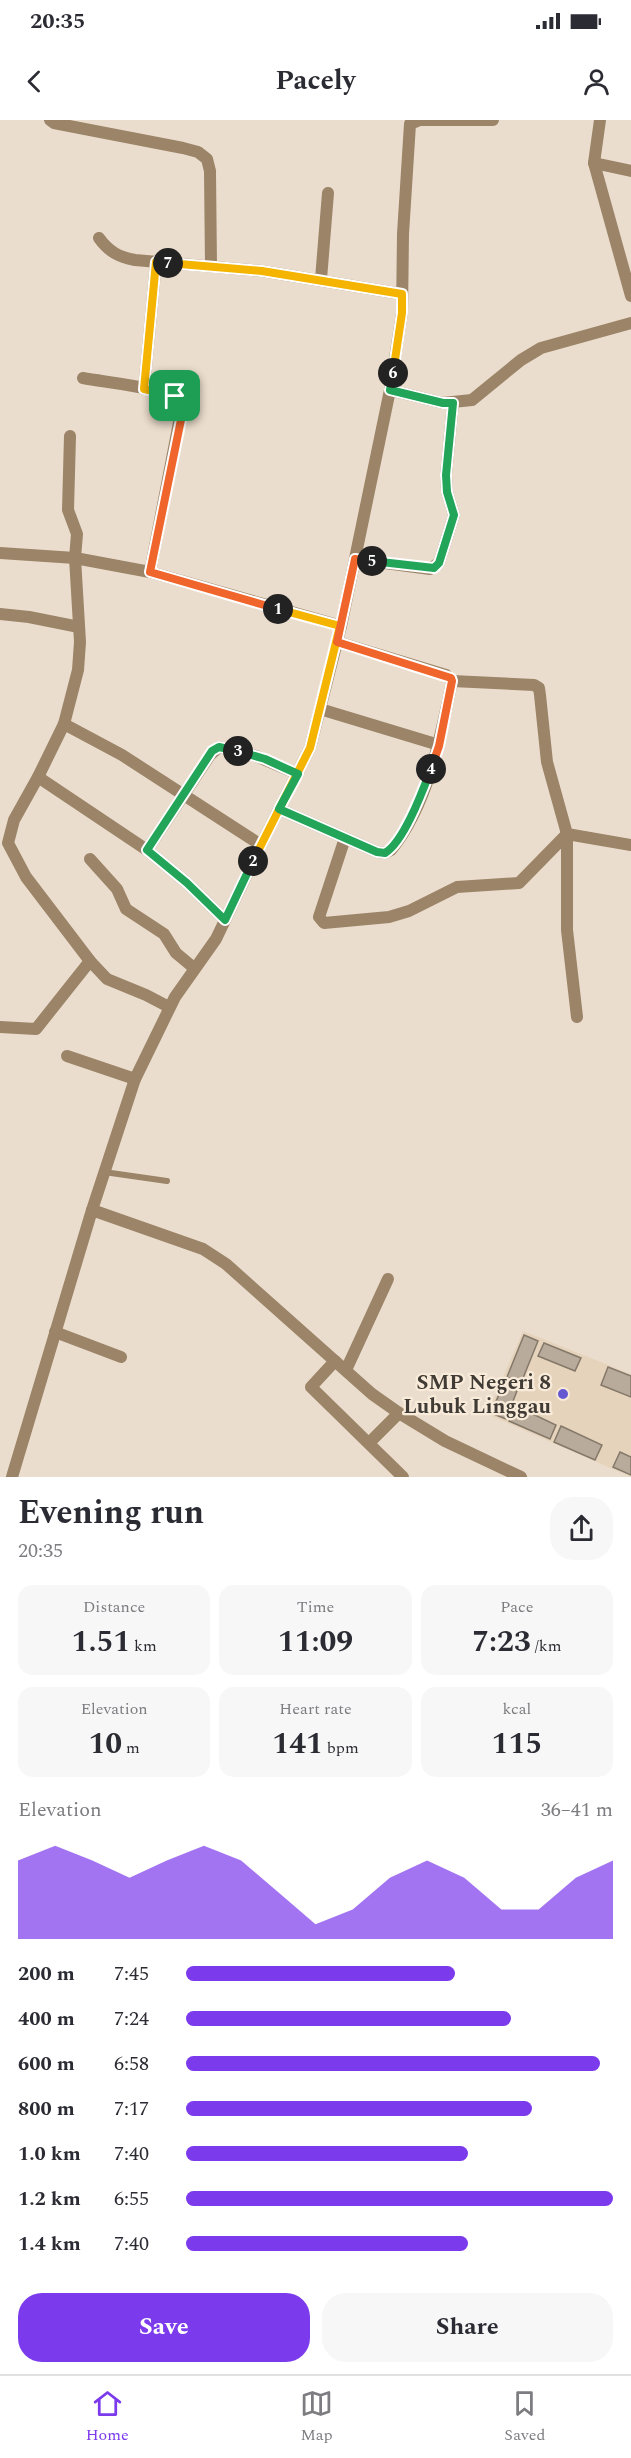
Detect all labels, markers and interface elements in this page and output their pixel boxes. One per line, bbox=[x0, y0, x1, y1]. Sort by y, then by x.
text: 20:35 bbox=[30, 5, 85, 38]
text: Pacely bbox=[276, 60, 355, 102]
icon: back bbox=[18, 65, 51, 98]
icon: person bbox=[580, 65, 613, 98]
pin: 7 bbox=[153, 248, 183, 278]
text: 7 bbox=[164, 251, 172, 275]
pin: 6 bbox=[378, 358, 408, 388]
text: 6 bbox=[389, 361, 397, 385]
pin bbox=[149, 370, 200, 421]
icon: arrive bbox=[158, 379, 191, 412]
pin: 5 bbox=[357, 546, 387, 576]
text: 5 bbox=[368, 549, 376, 573]
pin: 1 bbox=[263, 594, 293, 624]
text: 1 bbox=[274, 597, 282, 621]
pin: 3 bbox=[223, 736, 253, 766]
text: 3 bbox=[234, 739, 242, 763]
pin: 4 bbox=[416, 754, 446, 784]
text: 4 bbox=[427, 757, 435, 781]
pin: 2 bbox=[238, 846, 268, 876]
text: 2 bbox=[249, 849, 257, 873]
place label: SMP Negeri 8 Lubuk Linggau bbox=[403, 1367, 552, 1423]
marker: SMP Negeri 8 Lubuk Linggau bbox=[556, 1387, 570, 1401]
text: Evening run bbox=[18, 1488, 204, 1538]
button: share bbox=[550, 1497, 613, 1560]
text: 20:35 bbox=[18, 1536, 63, 1566]
text: Distance bbox=[83, 1595, 145, 1619]
text: Time bbox=[297, 1595, 334, 1619]
text: Pace bbox=[500, 1595, 533, 1619]
text: 1.51 bbox=[72, 1619, 130, 1665]
text: 11:09 bbox=[278, 1619, 353, 1665]
text: 7:23 bbox=[472, 1619, 531, 1665]
text: km bbox=[130, 1634, 157, 1658]
text: /km bbox=[531, 1634, 561, 1658]
text: Elevation bbox=[81, 1697, 148, 1721]
text: Heart rate bbox=[279, 1697, 352, 1721]
text: kcal bbox=[502, 1697, 531, 1721]
text: 10 bbox=[88, 1721, 122, 1767]
text: 141 bbox=[272, 1721, 323, 1767]
text: 115 bbox=[492, 1721, 542, 1767]
text: m bbox=[122, 1736, 140, 1760]
text: bpm bbox=[323, 1736, 359, 1760]
text: Elevation bbox=[18, 1795, 102, 1825]
text: 36–41 m bbox=[541, 1795, 613, 1825]
text: 200 m bbox=[18, 1959, 75, 1989]
text: 7:45 bbox=[114, 1959, 149, 1989]
text: 400 m bbox=[18, 2004, 75, 2034]
text: 7:24 bbox=[114, 2004, 149, 2034]
text: 600 m bbox=[18, 2049, 75, 2079]
text: 6:58 bbox=[114, 2049, 149, 2079]
text: 800 m bbox=[18, 2094, 75, 2124]
text: 7:17 bbox=[114, 2094, 149, 2124]
text: 1.0 km bbox=[18, 2139, 81, 2169]
text: 7:40 bbox=[114, 2139, 149, 2169]
text: 1.2 km bbox=[18, 2184, 81, 2214]
text: 6:55 bbox=[114, 2184, 149, 2214]
text: 1.4 km bbox=[18, 2229, 81, 2259]
text: 7:40 bbox=[114, 2229, 149, 2259]
button: Save bbox=[18, 2293, 310, 2362]
button: Share bbox=[322, 2293, 613, 2362]
tab: Home bbox=[86, 2387, 129, 2447]
tab: Map bbox=[300, 2387, 333, 2447]
tab: Saved bbox=[504, 2387, 545, 2447]

